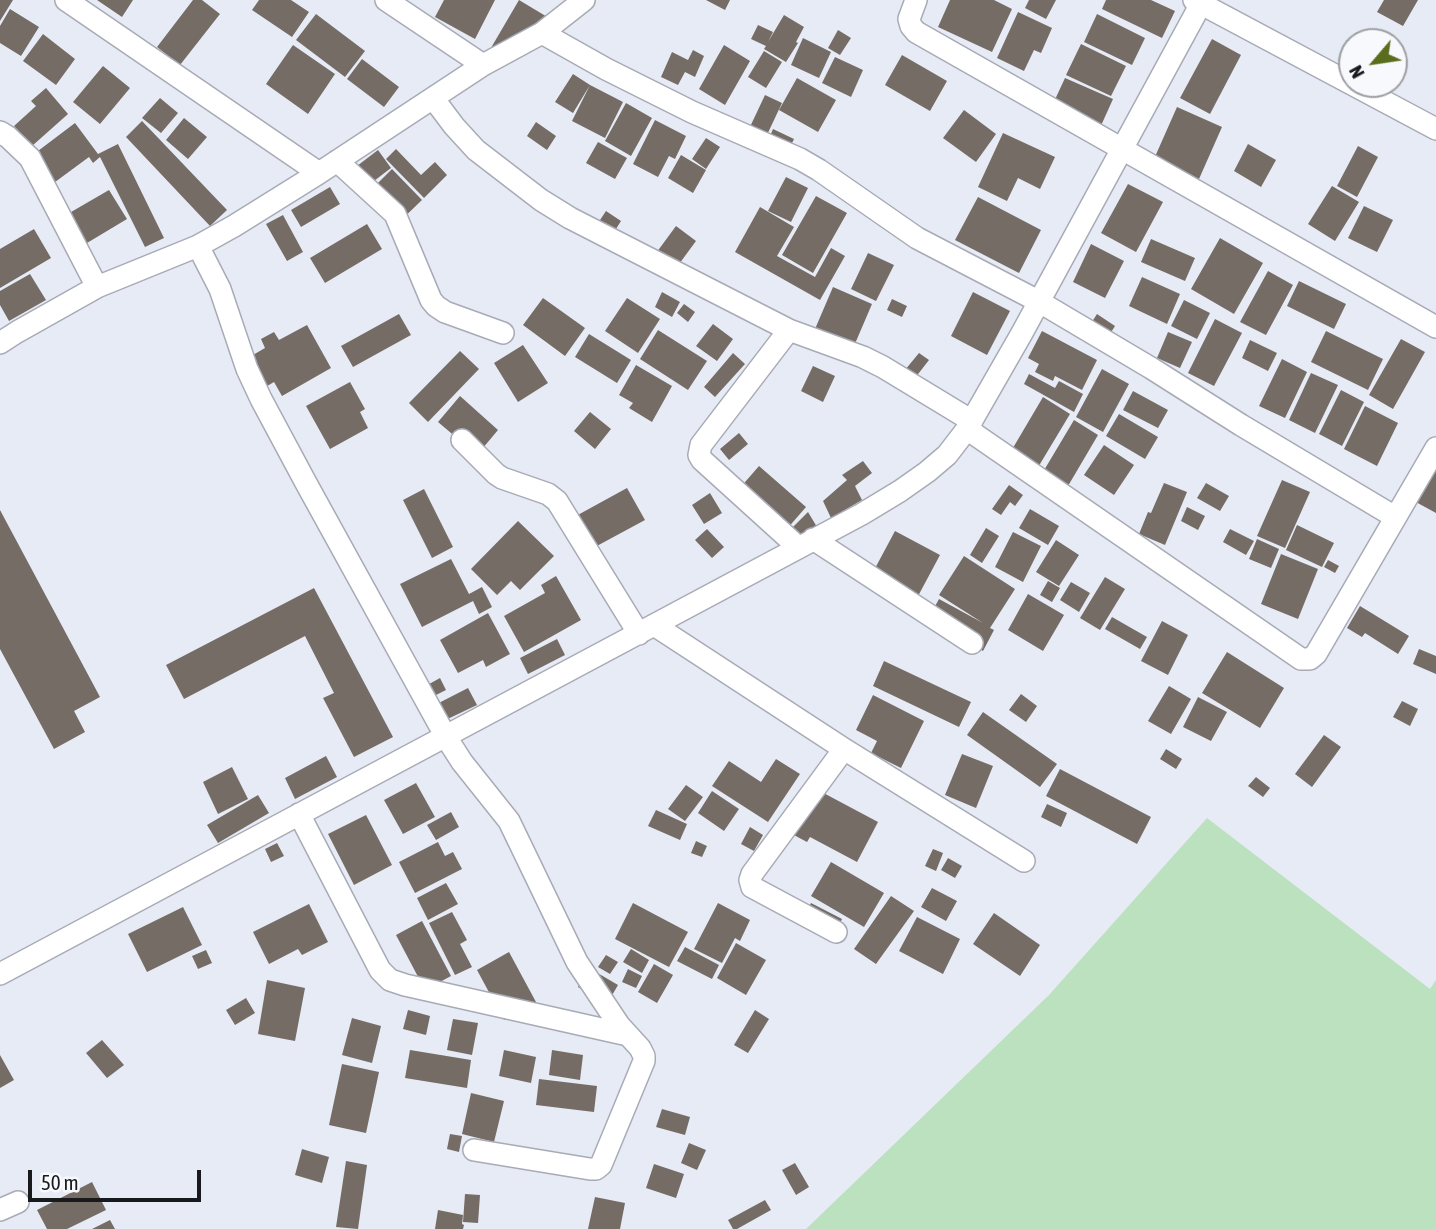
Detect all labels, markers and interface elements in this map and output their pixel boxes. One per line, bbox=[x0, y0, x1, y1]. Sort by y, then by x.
north arrow bbox=[1338, 28, 1408, 98]
text: N bbox=[1344, 62, 1369, 82]
scale bar bbox=[32, 1156, 205, 1200]
text: 50 m bbox=[41, 1170, 79, 1194]

